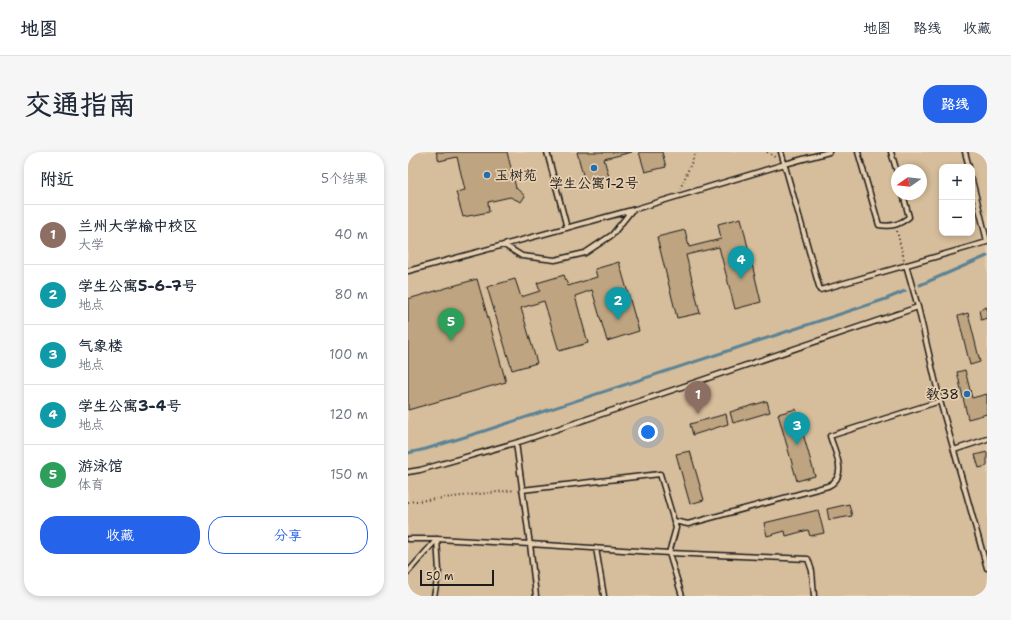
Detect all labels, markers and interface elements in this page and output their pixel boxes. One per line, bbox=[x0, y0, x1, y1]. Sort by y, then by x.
text: 地图 bbox=[20, 16, 58, 41]
text: 地图 bbox=[863, 19, 891, 37]
text: 路线 bbox=[913, 19, 941, 37]
text: 收藏 bbox=[963, 19, 991, 37]
text: 交通指南 bbox=[24, 85, 136, 123]
button: 路线 bbox=[923, 85, 987, 123]
marker: 学生公寓1-2号 bbox=[589, 163, 599, 173]
north arrow bbox=[891, 164, 927, 200]
map controls bbox=[939, 164, 975, 236]
button: + bbox=[939, 164, 975, 200]
place label: 玉树苑 bbox=[495, 166, 537, 184]
text: 附近 bbox=[40, 168, 74, 190]
text: 5个结果 bbox=[321, 170, 368, 187]
marker: 玉树苑 bbox=[482, 170, 492, 180]
place label: 学生公寓1-2号 bbox=[549, 174, 639, 192]
button: − bbox=[939, 200, 975, 236]
text: 兰州大学榆中校区 bbox=[78, 216, 198, 236]
text: 1 bbox=[50, 226, 56, 243]
text: 40 m bbox=[334, 226, 368, 243]
text: 大学 bbox=[78, 236, 104, 253]
pin: 4 bbox=[728, 246, 754, 279]
text: 学生公寓5-6-7号 bbox=[78, 276, 197, 296]
text: 2 bbox=[48, 286, 58, 303]
text: 80 m bbox=[334, 286, 368, 303]
pin: 2 bbox=[605, 287, 631, 320]
text: 地点 bbox=[78, 296, 104, 313]
pin: 5 bbox=[438, 308, 464, 341]
text: 气象楼 bbox=[78, 336, 123, 356]
text: 3 bbox=[48, 346, 58, 363]
text: 100 m bbox=[329, 346, 368, 363]
text: 地点 bbox=[78, 356, 104, 373]
pin: 1 bbox=[685, 381, 711, 414]
place label: 教38 bbox=[926, 385, 959, 403]
marker: 教38 bbox=[962, 389, 972, 399]
text: 学生公寓3-4号 bbox=[78, 396, 181, 416]
text: 4 bbox=[48, 406, 58, 423]
text: 120 m bbox=[330, 406, 368, 423]
pin: 3 bbox=[784, 412, 810, 445]
text: 地点 bbox=[78, 416, 104, 433]
your location bbox=[638, 422, 658, 442]
text: 游泳馆 bbox=[78, 456, 123, 476]
text: 5 bbox=[49, 466, 57, 483]
text: 150 m bbox=[330, 466, 368, 483]
text: 体育 bbox=[78, 476, 104, 493]
button: 收藏 bbox=[40, 516, 200, 554]
button: 分享 bbox=[208, 516, 368, 554]
scale bar bbox=[420, 568, 494, 587]
text: 50 m bbox=[426, 569, 454, 584]

